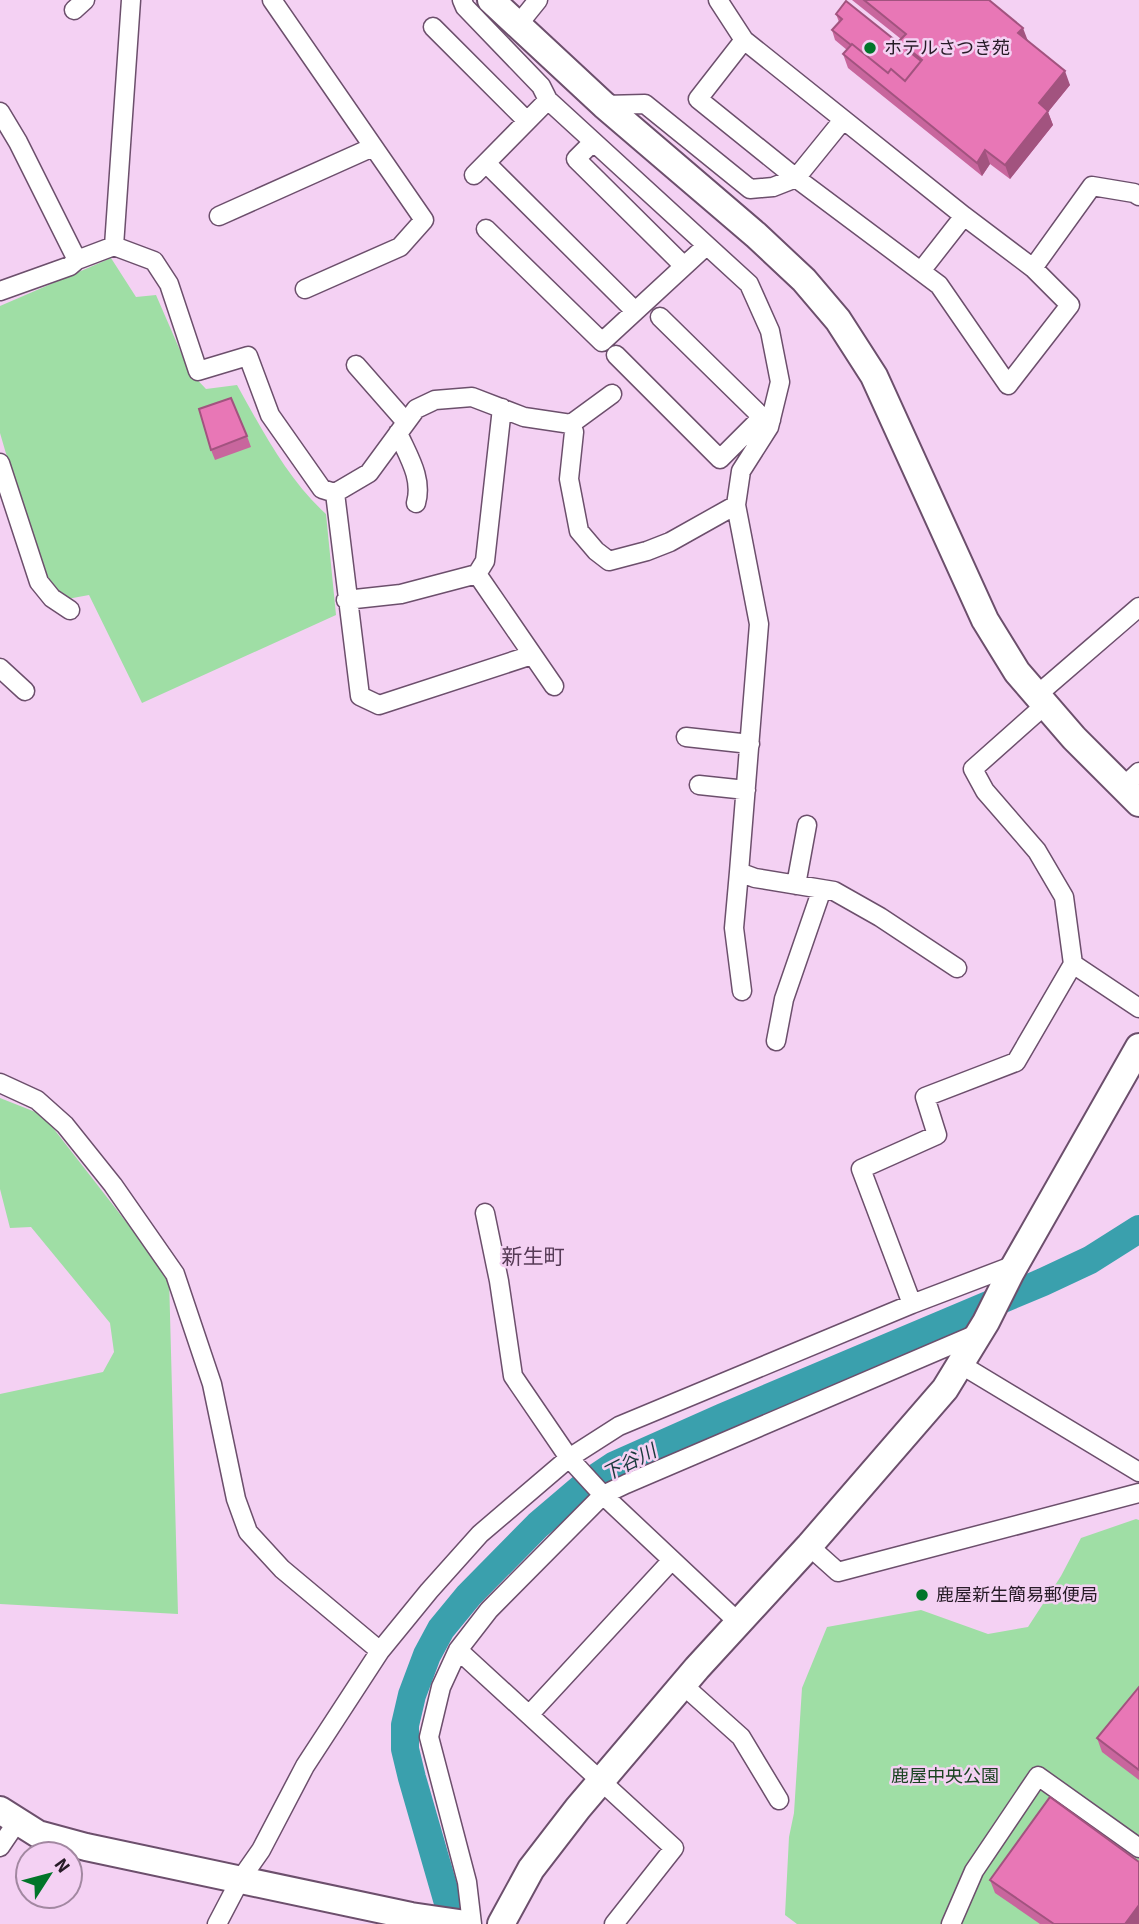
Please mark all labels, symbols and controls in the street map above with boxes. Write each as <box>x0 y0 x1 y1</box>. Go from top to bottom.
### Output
place label: ホテルさつき苑 <box>884 36 1010 61</box>
marker: ホテルさつき苑 <box>862 40 878 56</box>
district label: 新生町 <box>502 1242 565 1272</box>
water label: 下谷川 <box>598 1437 663 1488</box>
place label: 鹿屋新生簡易郵便局 <box>936 1583 1098 1608</box>
marker: 鹿屋新生簡易郵便局 <box>914 1587 930 1603</box>
park label: 鹿屋中央公園 <box>891 1764 999 1789</box>
north arrow <box>14 1840 84 1910</box>
text: N <box>47 1853 76 1879</box>

